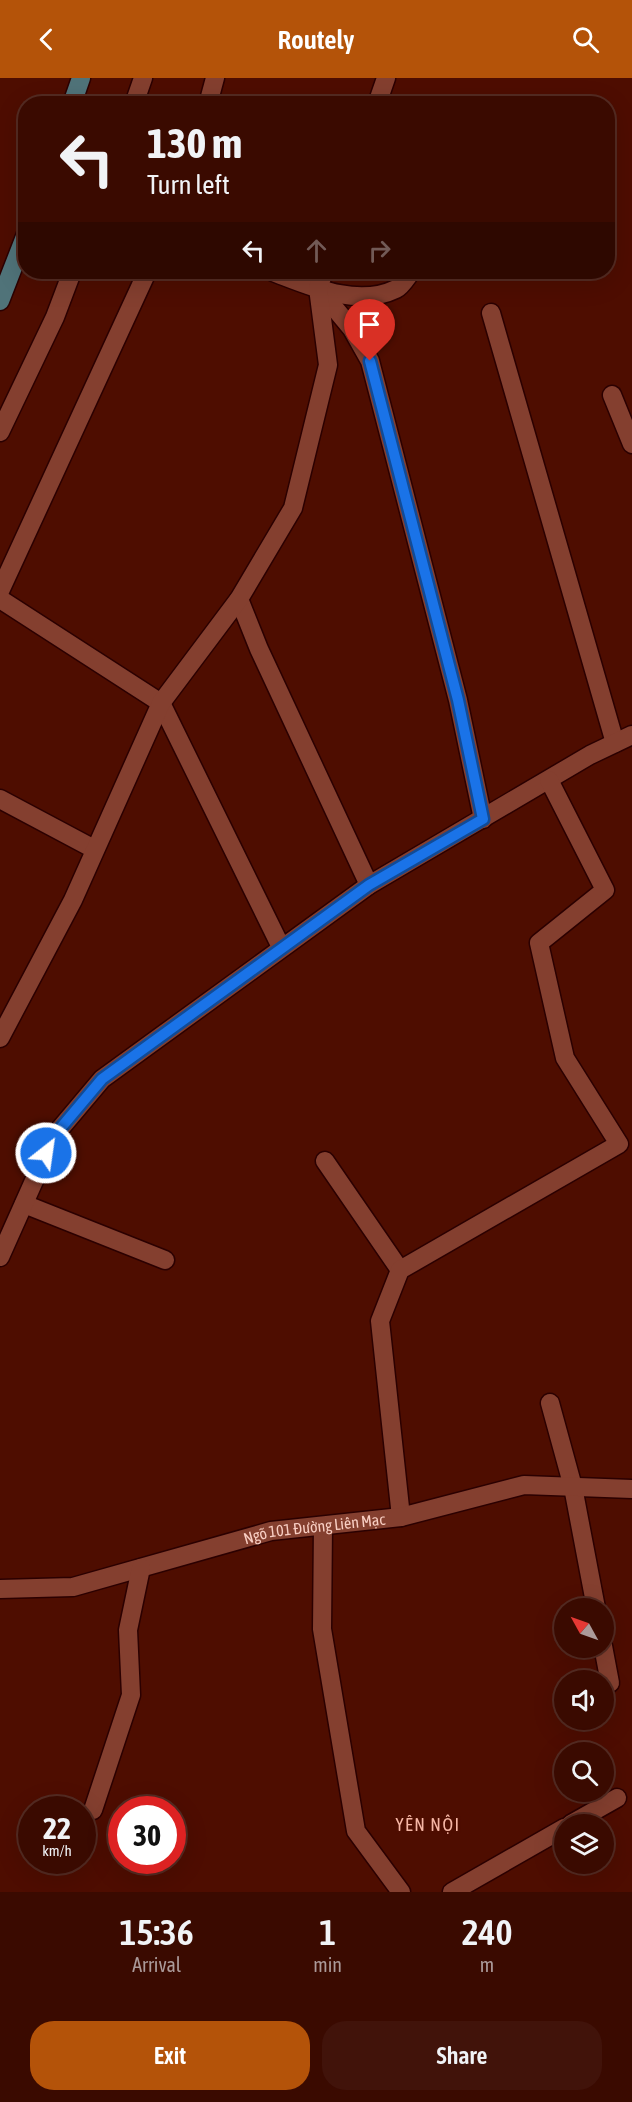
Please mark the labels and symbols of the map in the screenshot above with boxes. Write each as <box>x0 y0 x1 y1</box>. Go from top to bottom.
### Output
pin <box>344 299 395 361</box>
position arrow <box>14 1121 78 1185</box>
street label: Ngõ 101 Đường Liên Mạc <box>241 1510 386 1547</box>
north arrow <box>554 1598 614 1658</box>
speed limit sign: 30 <box>108 1796 186 1874</box>
district label: YÊN NỘI <box>396 1814 461 1835</box>

